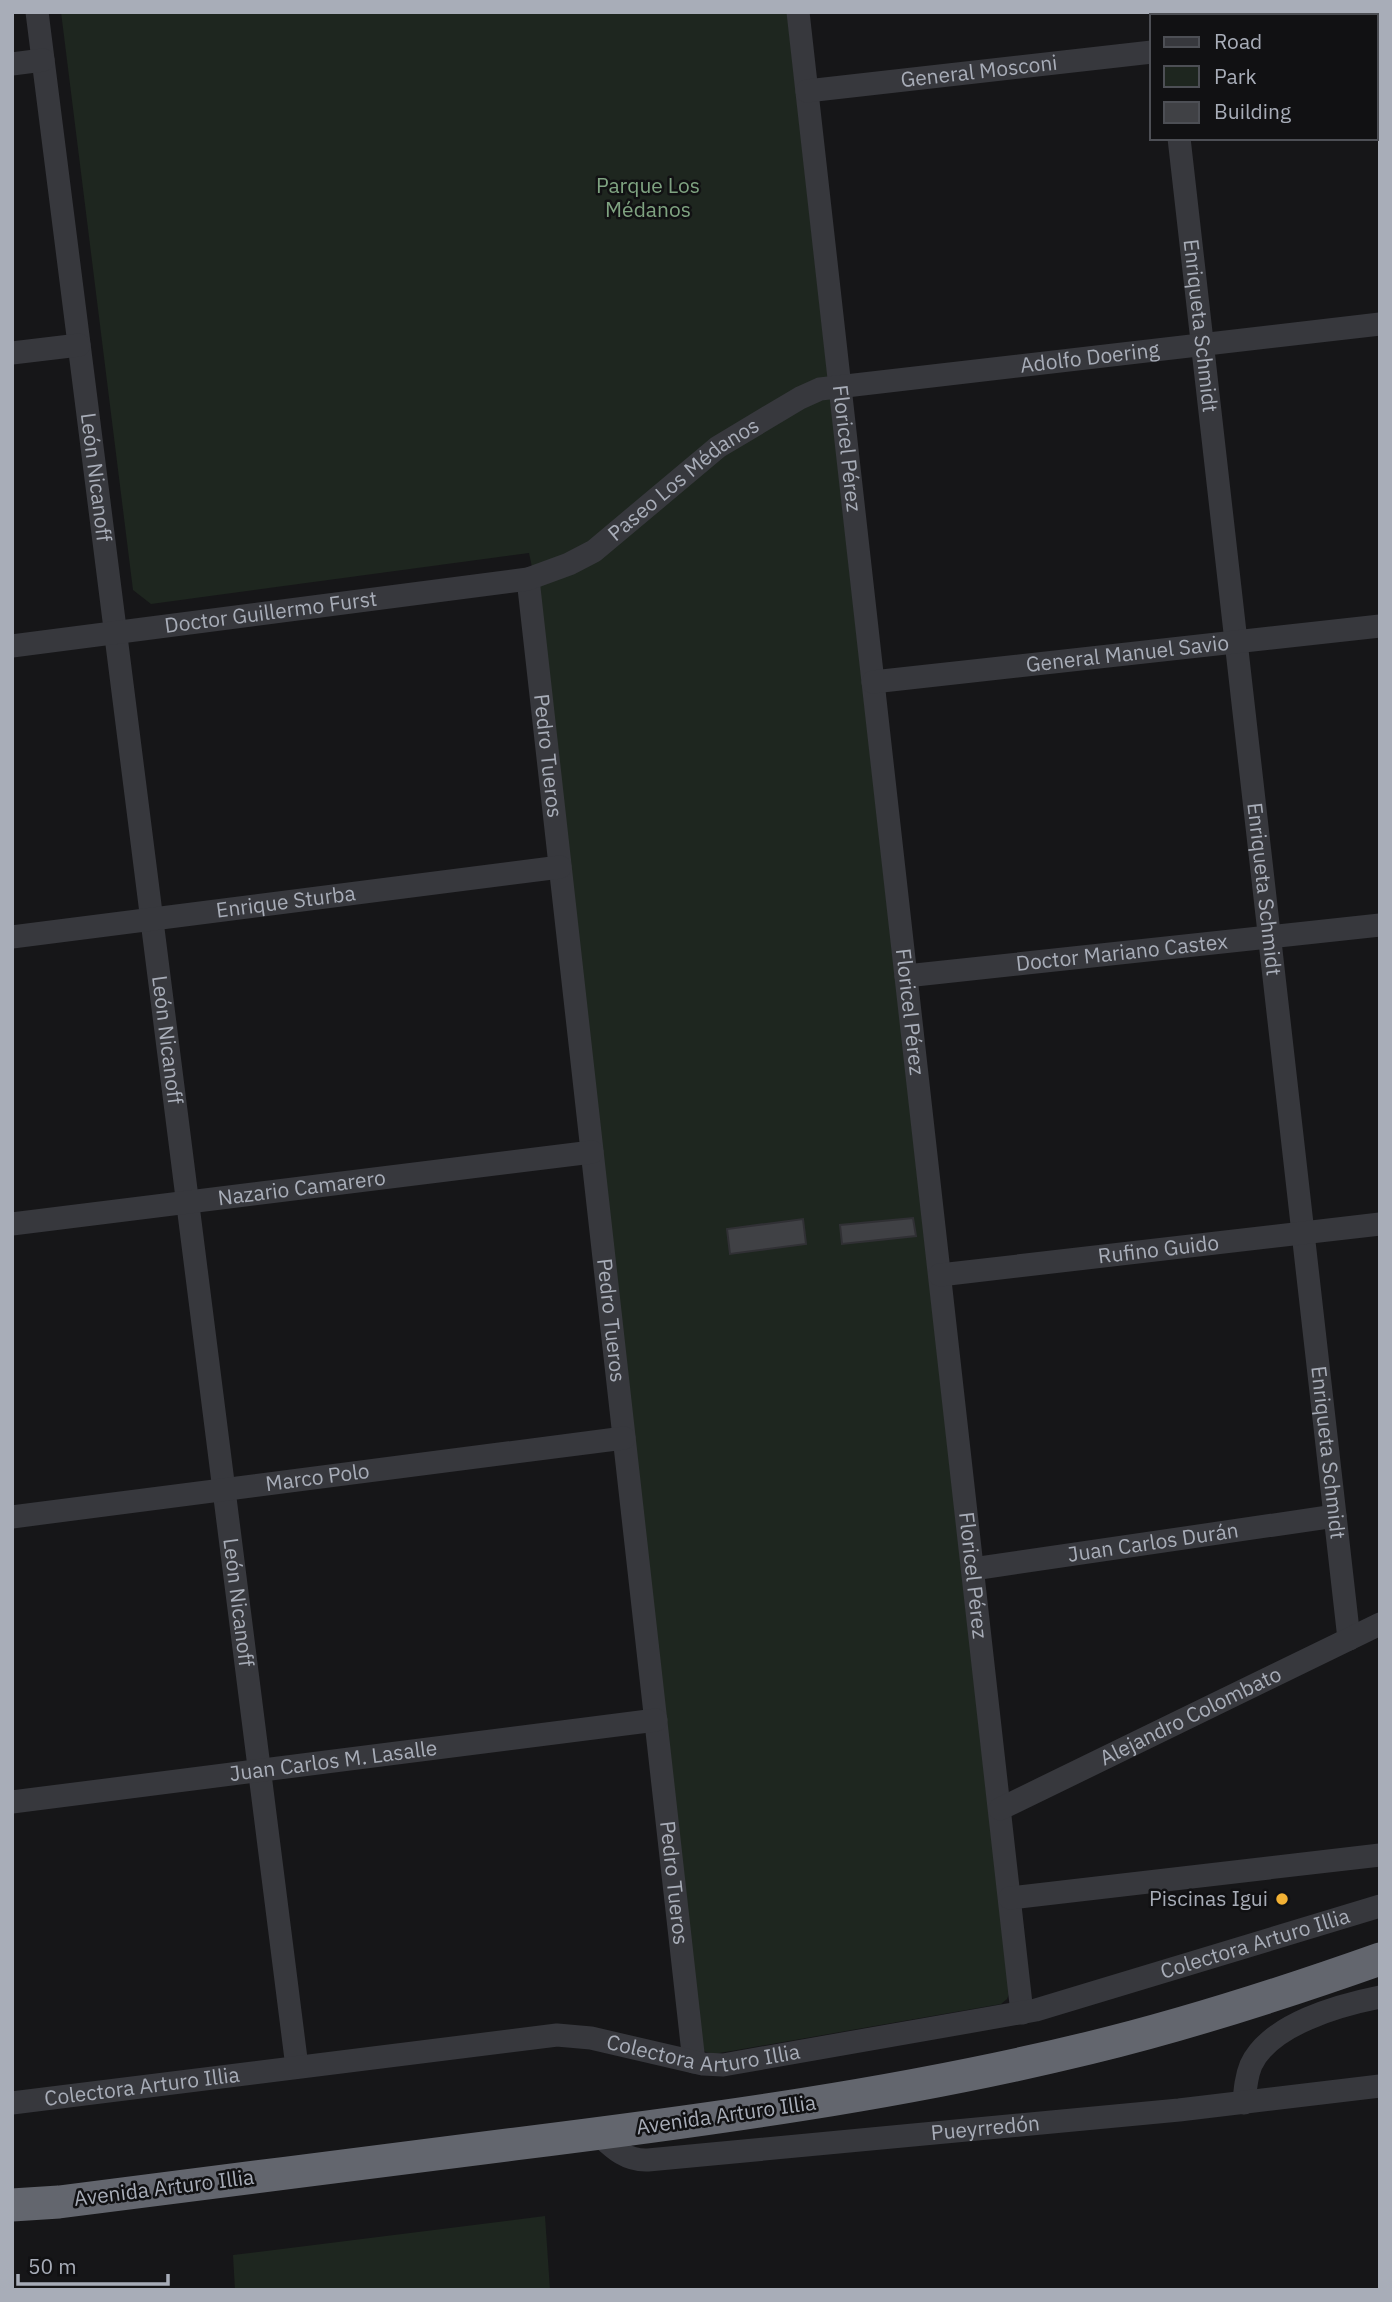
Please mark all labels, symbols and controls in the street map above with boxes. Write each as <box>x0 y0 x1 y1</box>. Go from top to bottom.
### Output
legend <box>1150 14 1378 140</box>
text: Road <box>1214 27 1262 55</box>
street label: General Mosconi <box>899 48 1059 93</box>
text: Park <box>1214 62 1257 90</box>
text: Building <box>1214 97 1291 125</box>
park label: Parque Los Médanos <box>596 171 700 223</box>
street label: Enriqueta Schmidt <box>1178 238 1225 414</box>
street label: Adolfo Doering <box>1018 335 1161 379</box>
street label: Floricel Pérez <box>827 383 869 513</box>
street label: León Nicanoff <box>75 411 119 543</box>
street label: Paseo Los Médanos <box>601 411 764 547</box>
street label: Doctor Guillermo Furst <box>163 584 379 639</box>
street label: General Manuel Savio <box>1024 628 1230 678</box>
street label: Pedro Tueros <box>528 692 570 819</box>
street label: Enriqueta Schmidt <box>1241 801 1289 977</box>
street label: Enrique Sturba <box>214 878 357 924</box>
street label: Doctor Mariano Castex <box>1014 926 1229 977</box>
street label: Floricel Pérez <box>890 947 932 1077</box>
street label: León Nicanoff <box>146 974 190 1106</box>
street label: Nazario Camarero <box>216 1163 387 1211</box>
street label: Rufino Guido <box>1096 1228 1220 1270</box>
street label: Pedro Tueros <box>591 1257 633 1384</box>
street label: Enriqueta Schmidt <box>1305 1364 1353 1541</box>
street label: Marco Polo <box>264 1456 371 1497</box>
street label: Floricel Pérez <box>953 1510 995 1640</box>
street label: Juan Carlos Durán <box>1066 1515 1240 1568</box>
street label: León Nicanoff <box>217 1536 261 1668</box>
street label: Alejandro Colombato <box>1095 1659 1286 1771</box>
street label: Juan Carlos M. Lasalle <box>228 1733 439 1787</box>
street label: Pedro Tueros <box>654 1819 696 1946</box>
place label: Piscinas Igui <box>1149 1884 1268 1912</box>
marker: Piscinas Igui <box>1274 1891 1290 1907</box>
street label: Colectora Arturo Illia <box>1157 1901 1353 1985</box>
street label: Colectora Arturo Illia <box>604 2027 802 2078</box>
street label: Colectora Arturo Illia <box>43 2060 241 2112</box>
street label: Avenida Arturo Illia <box>634 2088 818 2140</box>
street label: Pueyrredón <box>929 2108 1041 2146</box>
street label: Avenida Arturo Illia <box>72 2162 256 2212</box>
scale bar <box>18 2242 168 2286</box>
text: 50 m <box>28 2252 77 2280</box>

